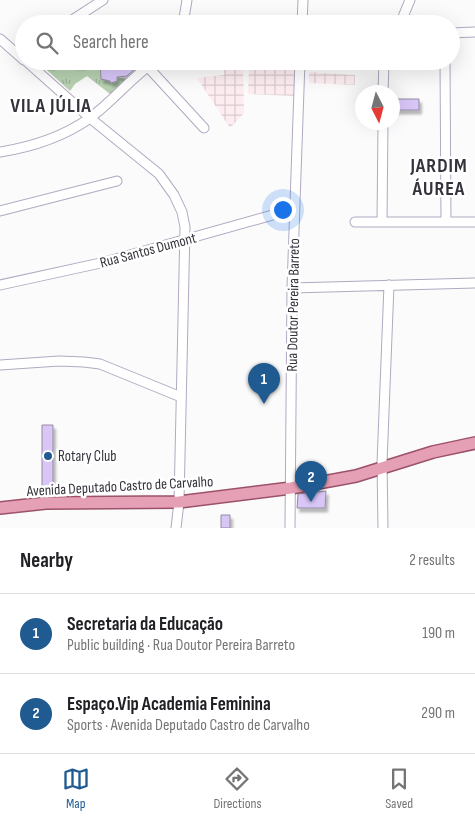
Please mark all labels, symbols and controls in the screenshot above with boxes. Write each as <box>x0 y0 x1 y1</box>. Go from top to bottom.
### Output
search box <box>15 15 460 70</box>
icon: search <box>33 29 61 57</box>
text: Search here <box>73 31 149 54</box>
north arrow <box>355 85 400 130</box>
district label: VILA JÚLIA <box>10 94 92 118</box>
district label: JARDIM ÁUREA <box>409 154 468 201</box>
your location <box>270 197 296 223</box>
street label: Rua Santos Dumont <box>98 228 199 272</box>
street label: Rua Doutor Pereira Barreto <box>283 238 304 372</box>
pin: 1 <box>248 363 280 404</box>
place label: Rotary Club <box>58 447 116 466</box>
marker: Rotary Club <box>42 450 54 462</box>
pin: 2 <box>295 461 327 502</box>
street label: Avenida Deputado Castro de Carvalho <box>25 472 214 501</box>
text: Nearby <box>20 548 73 573</box>
text: 2 results <box>409 551 455 570</box>
text: Secretaria da Educação <box>67 613 223 636</box>
text: 1 <box>33 624 39 643</box>
text: 190 m <box>422 624 455 643</box>
text: Public building · Rua Doutor Pereira Barreto <box>67 636 295 655</box>
text: Espaço.Vip Academia Feminina <box>67 693 271 716</box>
text: 2 <box>32 704 40 723</box>
text: 290 m <box>421 704 455 723</box>
text: Sports · Avenida Deputado Castro de Carvalho <box>67 716 310 735</box>
tab: Map <box>62 765 90 812</box>
tab: Directions <box>213 765 262 812</box>
tab: Saved <box>385 765 413 812</box>

